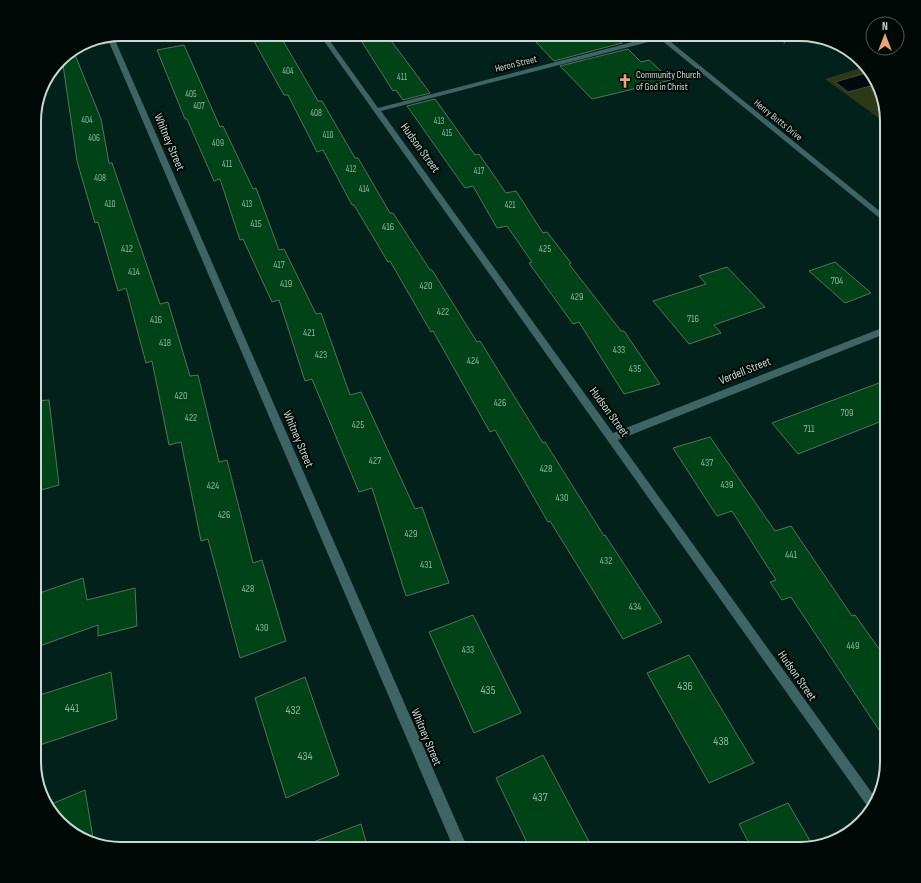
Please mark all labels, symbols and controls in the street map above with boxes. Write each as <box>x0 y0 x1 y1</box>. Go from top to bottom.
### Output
north arrow <box>865 16 905 56</box>
text: N <box>882 20 888 33</box>
street label: Heron Street <box>494 53 538 75</box>
house number: 404 <box>282 66 294 77</box>
place label: Community Church of God in Christ <box>636 69 701 93</box>
house number: 411 <box>397 72 408 83</box>
church icon: Community Church of God in Christ <box>617 73 633 89</box>
house number: 405 <box>185 89 197 100</box>
street label: Henry Butts Drive <box>751 97 805 143</box>
house number: 407 <box>193 101 205 112</box>
house number: 408 <box>310 108 322 119</box>
street label: Whitney Street <box>150 111 188 173</box>
house number: 404 <box>81 115 93 126</box>
house number: 413 <box>434 116 445 127</box>
street label: Hudson Street <box>397 120 443 176</box>
house number: 415 <box>442 128 453 139</box>
house number: 410 <box>323 130 333 141</box>
house number: 406 <box>88 133 100 144</box>
house number: 409 <box>212 138 224 149</box>
house number: 411 <box>222 159 233 170</box>
house number: 412 <box>346 164 357 175</box>
house number: 417 <box>474 166 485 177</box>
house number: 408 <box>94 173 106 184</box>
house number: 414 <box>359 184 370 195</box>
house number: 410 <box>105 199 115 210</box>
house number: 413 <box>242 199 253 210</box>
house number: 421 <box>505 200 516 211</box>
house number: 415 <box>250 218 262 230</box>
house number: 416 <box>382 221 394 233</box>
house number: 412 <box>121 243 133 255</box>
house number: 425 <box>539 243 551 255</box>
house number: 417 <box>273 259 285 271</box>
house number: 414 <box>128 266 140 278</box>
house number: 704 <box>831 275 843 287</box>
house number: 419 <box>280 278 292 290</box>
house number: 420 <box>420 280 432 292</box>
house number: 429 <box>571 291 583 303</box>
house number: 422 <box>437 306 449 318</box>
house number: 716 <box>687 313 699 325</box>
house number: 416 <box>150 314 162 326</box>
house number: 421 <box>303 327 315 339</box>
house number: 418 <box>159 337 171 349</box>
house number: 433 <box>613 344 625 356</box>
house number: 423 <box>315 349 327 361</box>
street label: Verdell Street <box>717 354 773 388</box>
house number: 424 <box>467 355 479 367</box>
house number: 435 <box>629 363 641 375</box>
street label: Hudson Street <box>586 384 632 440</box>
house number: 420 <box>175 390 187 402</box>
house number: 426 <box>494 397 506 409</box>
house number: 709 <box>841 407 853 419</box>
street label: Whitney Street <box>279 408 317 470</box>
house number: 422 <box>185 412 197 424</box>
house number: 425 <box>352 419 364 431</box>
house number: 711 <box>803 423 815 435</box>
house number: 427 <box>369 455 381 467</box>
house number: 437 <box>701 457 713 469</box>
house number: 428 <box>540 463 552 475</box>
house number: 439 <box>721 479 733 491</box>
house number: 424 <box>207 480 219 492</box>
house number: 430 <box>556 492 568 504</box>
house number: 426 <box>218 509 230 521</box>
house number: 429 <box>405 528 417 540</box>
house number: 441 <box>785 549 797 561</box>
house number: 432 <box>600 555 612 567</box>
house number: 431 <box>420 559 432 571</box>
house number: 428 <box>242 583 254 595</box>
house number: 434 <box>629 601 641 613</box>
house number: 430 <box>256 622 268 634</box>
house number: 449 <box>847 640 859 652</box>
house number: 433 <box>462 644 474 656</box>
street label: Hudson Street <box>774 648 820 704</box>
house number: 436 <box>677 679 693 694</box>
house number: 435 <box>481 683 496 698</box>
house number: 441 <box>65 701 80 716</box>
house number: 432 <box>285 703 301 718</box>
street label: Whitney Street <box>407 706 445 768</box>
house number: 438 <box>713 734 729 749</box>
house number: 434 <box>297 749 313 764</box>
house number: 437 <box>533 790 548 805</box>

